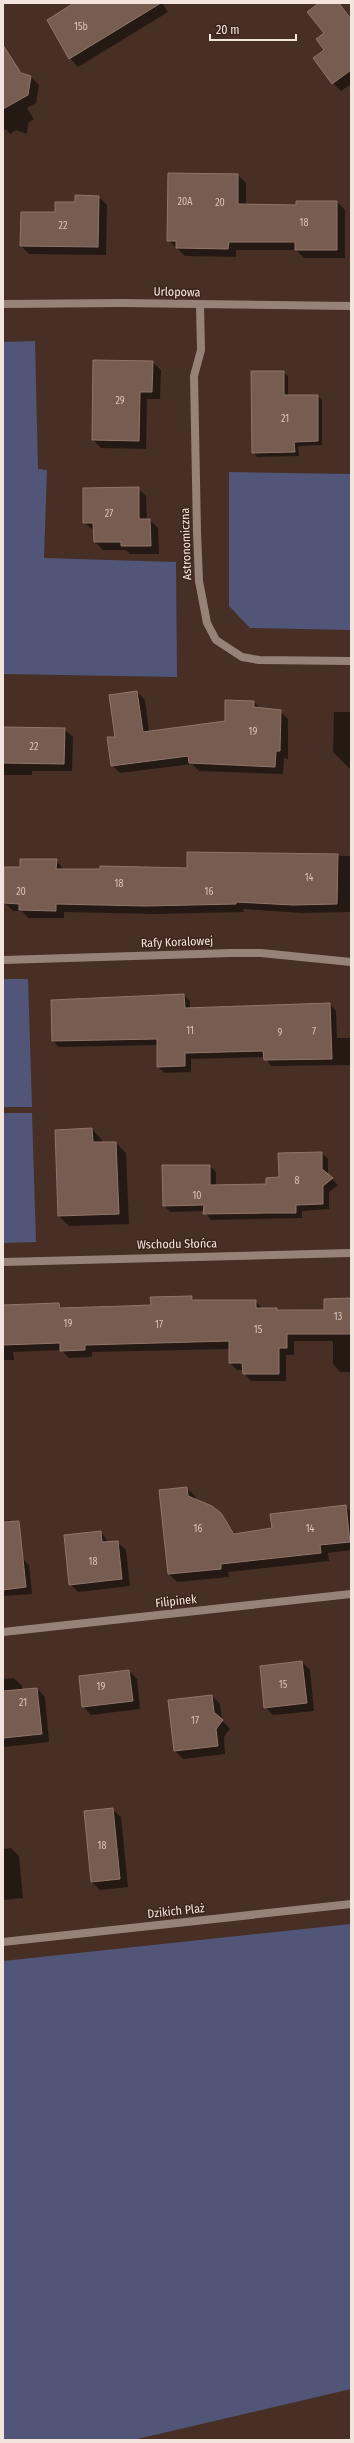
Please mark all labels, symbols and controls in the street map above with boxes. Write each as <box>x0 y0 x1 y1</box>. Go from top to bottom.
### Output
scale bar <box>210 16 296 42</box>
house number: 15b <box>74 21 88 33</box>
text: 20 m <box>216 23 240 37</box>
house number: 20A <box>178 196 193 208</box>
house number: 20 <box>215 197 225 209</box>
house number: 18 <box>300 217 308 229</box>
house number: 22 <box>59 220 68 232</box>
street label: Urlopowa <box>153 285 201 299</box>
house number: 29 <box>115 395 125 407</box>
house number: 21 <box>281 413 289 425</box>
street label: Astronomiczna <box>178 507 194 580</box>
house number: 27 <box>105 508 113 520</box>
house number: 19 <box>249 726 258 738</box>
house number: 22 <box>30 741 39 753</box>
house number: 14 <box>305 872 314 884</box>
house number: 18 <box>115 878 123 890</box>
house number: 20 <box>16 886 26 898</box>
house number: 16 <box>205 886 213 898</box>
street label: Rafy Koralowej <box>141 934 213 950</box>
house number: 11 <box>186 1025 194 1037</box>
house number: 7 <box>312 1026 316 1038</box>
house number: 9 <box>278 1027 283 1039</box>
house number: 8 <box>295 1175 300 1187</box>
house number: 10 <box>192 1190 202 1202</box>
street label: Wschodu Słońca <box>137 1236 217 1252</box>
house number: 13 <box>334 1311 343 1323</box>
house number: 19 <box>64 1318 73 1330</box>
house number: 17 <box>155 1319 163 1331</box>
house number: 15 <box>254 1324 263 1336</box>
house number: 16 <box>194 1523 202 1535</box>
house number: 14 <box>306 1523 315 1535</box>
house number: 18 <box>89 1556 97 1568</box>
street label: Filipinek <box>155 1592 198 1610</box>
house number: 15 <box>279 1679 288 1691</box>
house number: 19 <box>97 1681 106 1693</box>
house number: 21 <box>19 1697 27 1709</box>
house number: 17 <box>191 1715 199 1727</box>
house number: 18 <box>98 1840 106 1852</box>
street label: Dzikich Plaż <box>147 1901 206 1921</box>

